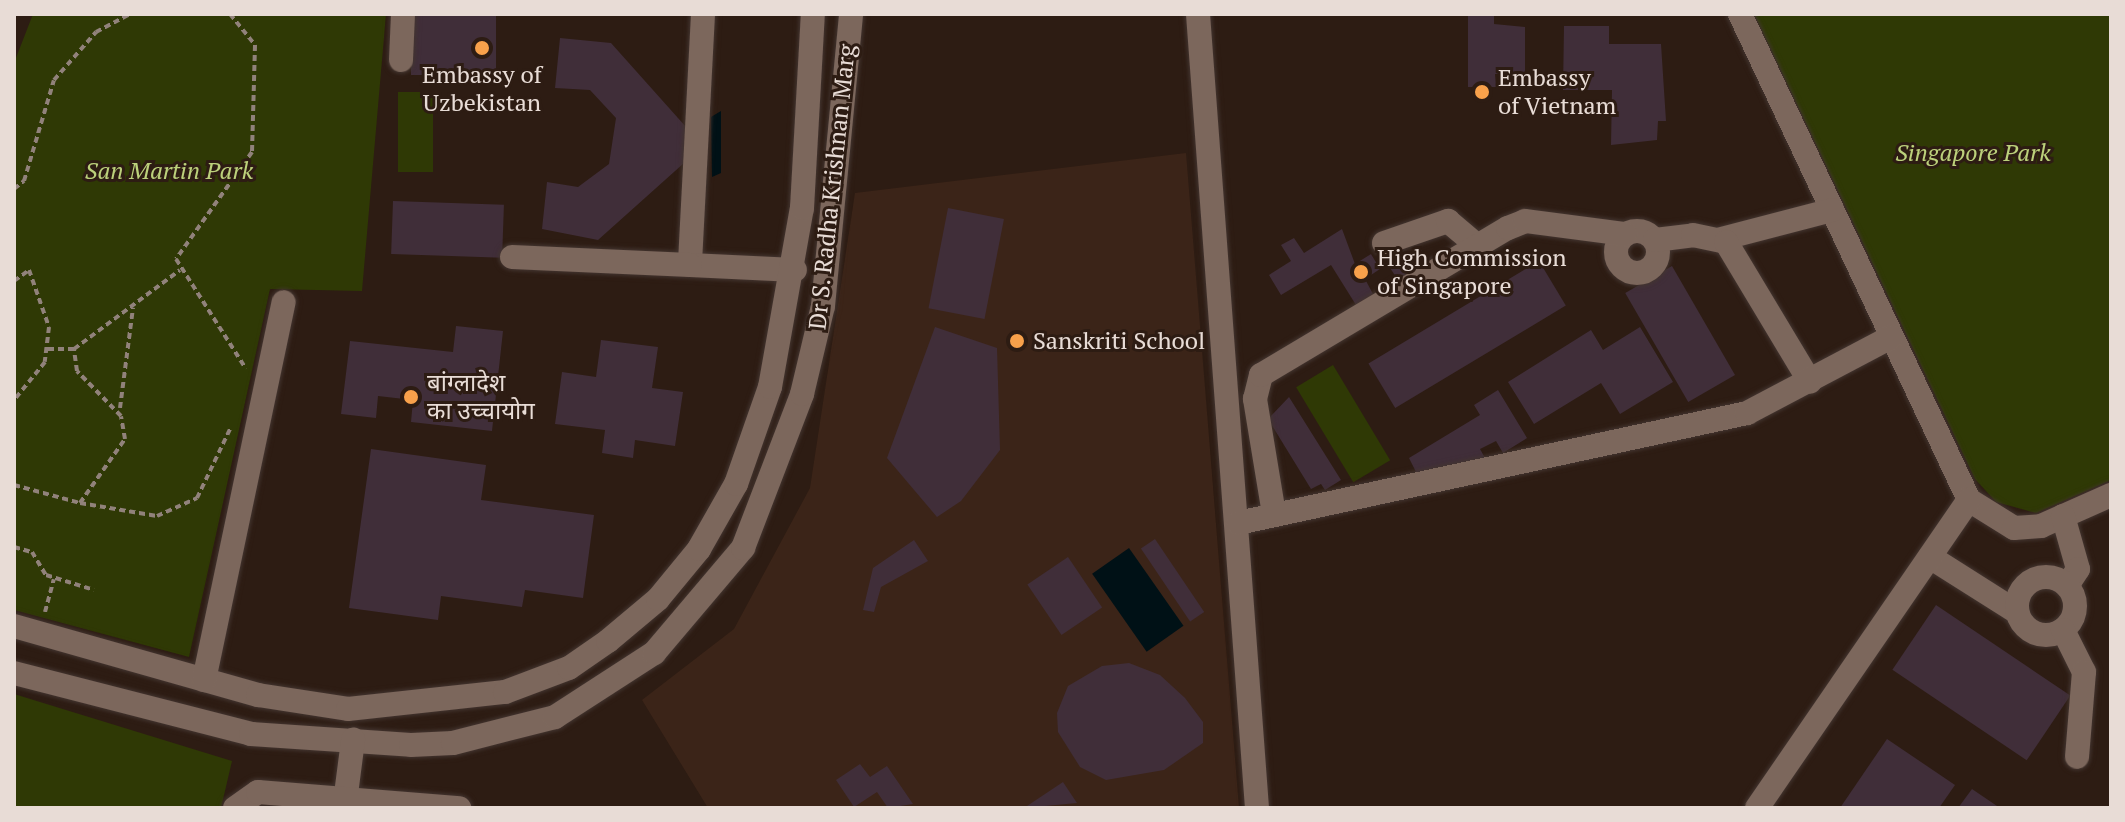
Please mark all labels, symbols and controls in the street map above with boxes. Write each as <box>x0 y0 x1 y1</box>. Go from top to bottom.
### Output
marker: Embassy of Uzbekistan <box>473 39 491 57</box>
street label: Dr S. Radha Krishnan Marg <box>803 42 861 332</box>
place label: Embassy of Uzbekistan <box>422 61 542 117</box>
place label: Embassy of Vietnam <box>1498 64 1617 120</box>
marker: Embassy of Vietnam <box>1473 83 1491 101</box>
park label: Singapore Park <box>1895 139 2051 167</box>
park label: San Martin Park <box>85 157 253 185</box>
place label: High Commission of Singapore <box>1377 244 1567 300</box>
marker: High Commission of Singapore <box>1352 263 1370 281</box>
place label: Sanskriti School <box>1033 327 1205 355</box>
marker: Sanskriti School <box>1008 332 1026 350</box>
place label: बांग्लादेश का उच्चायोग <box>427 369 535 425</box>
marker: बांग्लादेश का उच्चायोग <box>402 388 420 406</box>

